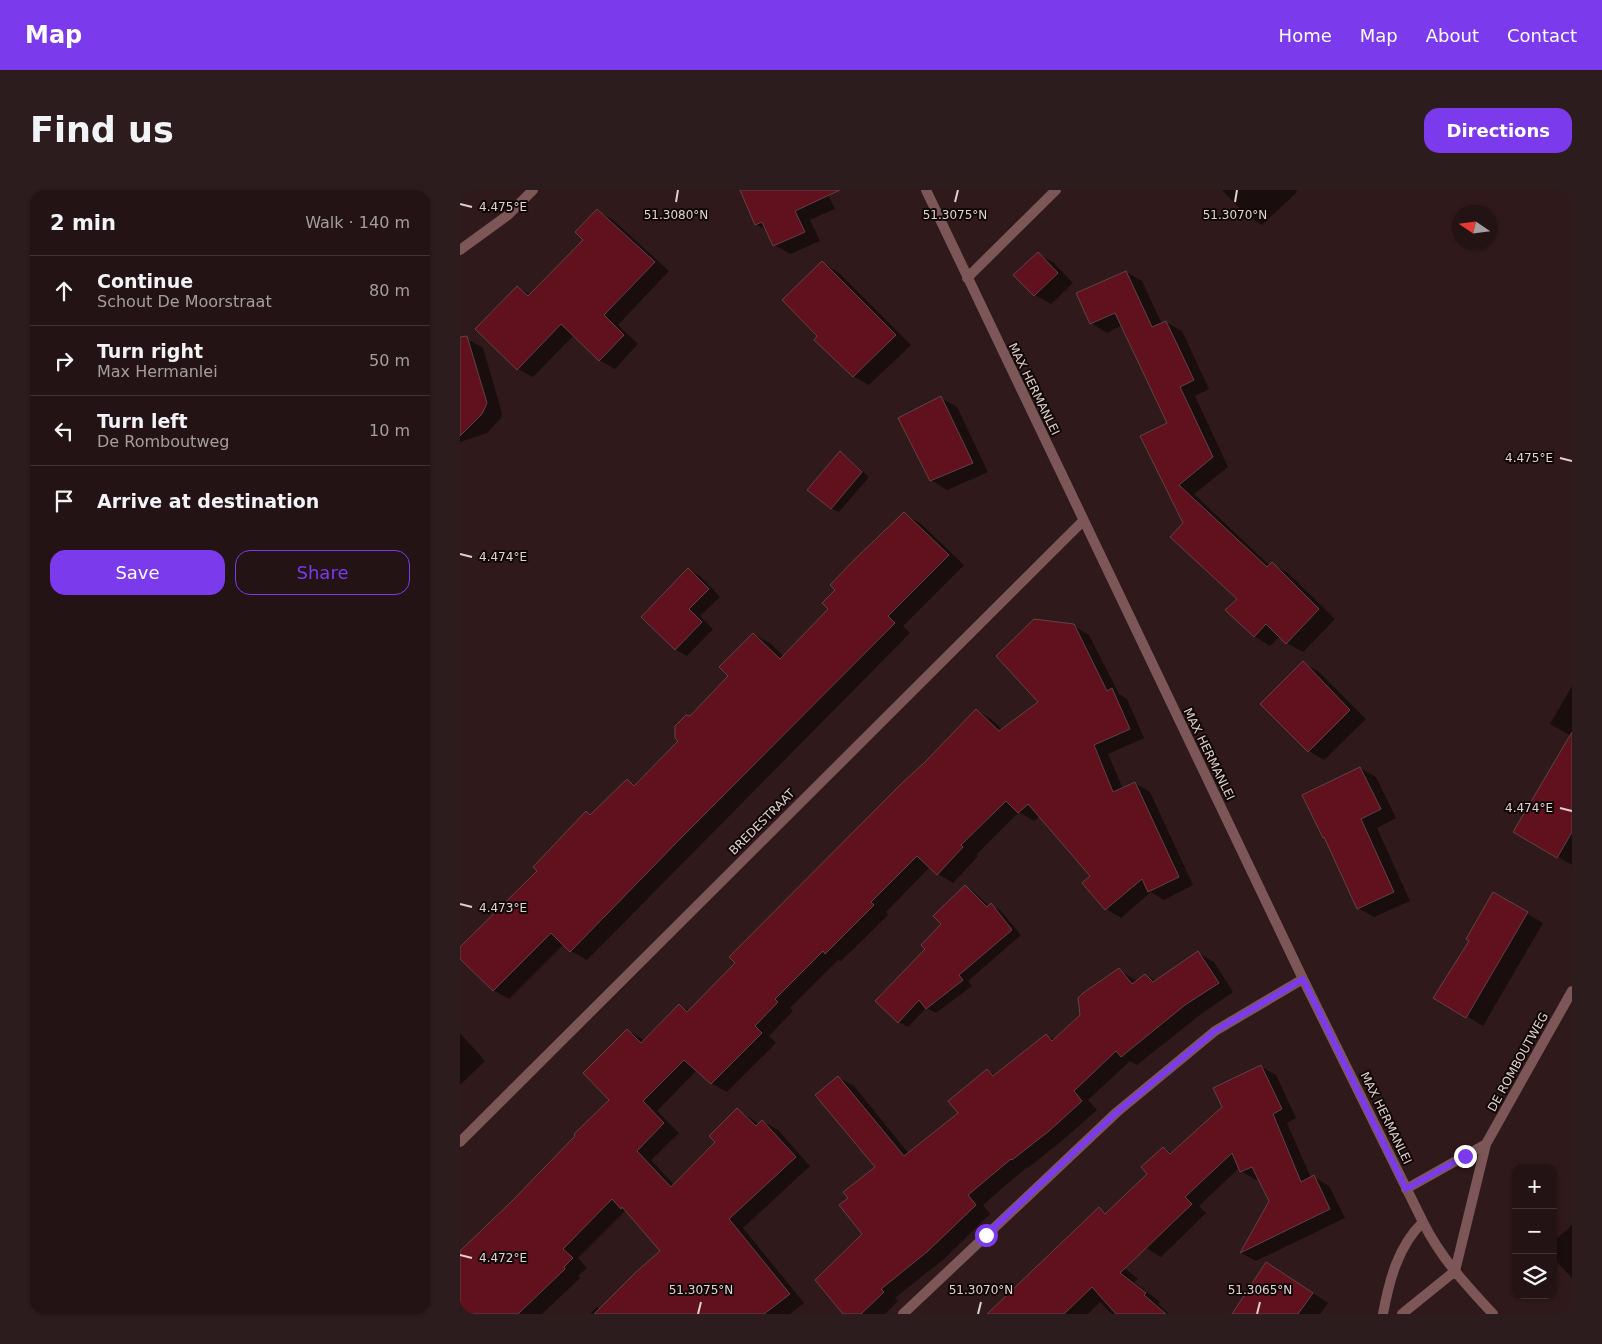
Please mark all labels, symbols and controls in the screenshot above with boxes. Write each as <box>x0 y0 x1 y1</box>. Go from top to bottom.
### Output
text: Map <box>25 21 82 49</box>
text: Home <box>1279 25 1332 46</box>
text: Map <box>1360 25 1398 46</box>
text: About <box>1426 25 1479 46</box>
text: Contact <box>1507 25 1577 46</box>
button: Directions <box>1424 108 1572 153</box>
text: Find us <box>30 110 174 150</box>
text: 4.475°E <box>479 200 527 214</box>
north arrow <box>1452 205 1497 250</box>
text: 51.3080°N <box>644 208 708 222</box>
text: 51.3075°N <box>923 208 987 222</box>
text: 51.3070°N <box>1203 208 1267 222</box>
text: 2 min <box>50 211 116 235</box>
text: Walk · 140 m <box>305 213 410 232</box>
text: Continue <box>97 270 193 292</box>
icon: ahead <box>50 277 78 305</box>
text: 80 m <box>369 281 410 300</box>
text: Schout De Moorstraat <box>97 292 272 311</box>
text: Turn right <box>97 340 203 362</box>
street label: MAX HERMANLEI <box>1006 341 1062 437</box>
icon: right <box>50 347 78 375</box>
text: 50 m <box>369 351 410 370</box>
text: Max Hermanlei <box>97 362 218 381</box>
text: Turn left <box>97 410 188 432</box>
icon: left <box>50 417 78 445</box>
text: 10 m <box>369 421 410 440</box>
text: De Romboutweg <box>97 432 229 451</box>
text: 4.475°E <box>1505 451 1553 465</box>
icon: arrive <box>50 487 78 515</box>
text: Arrive at destination <box>97 490 319 512</box>
button: Save <box>50 550 225 595</box>
button: Share <box>235 550 410 595</box>
text: 4.474°E <box>479 550 527 564</box>
street label: MAX HERMANLEI <box>1181 706 1237 802</box>
street label: BREDESTRAAT <box>726 786 798 858</box>
text: 4.474°E <box>1505 801 1553 815</box>
text: 4.473°E <box>479 901 527 915</box>
street label: DE ROMBOUTWEG <box>1485 1010 1551 1114</box>
street label: MAX HERMANLEI <box>1358 1070 1414 1166</box>
route end <box>1454 1145 1477 1168</box>
map controls <box>1512 1164 1557 1299</box>
button: + <box>1512 1164 1557 1209</box>
button: − <box>1512 1209 1557 1254</box>
route start <box>975 1224 998 1247</box>
text: 4.472°E <box>479 1251 527 1265</box>
button: layers <box>1512 1254 1557 1299</box>
text: 51.3075°N <box>669 1283 733 1297</box>
text: 51.3070°N <box>949 1283 1013 1297</box>
text: 51.3065°N <box>1228 1283 1292 1297</box>

